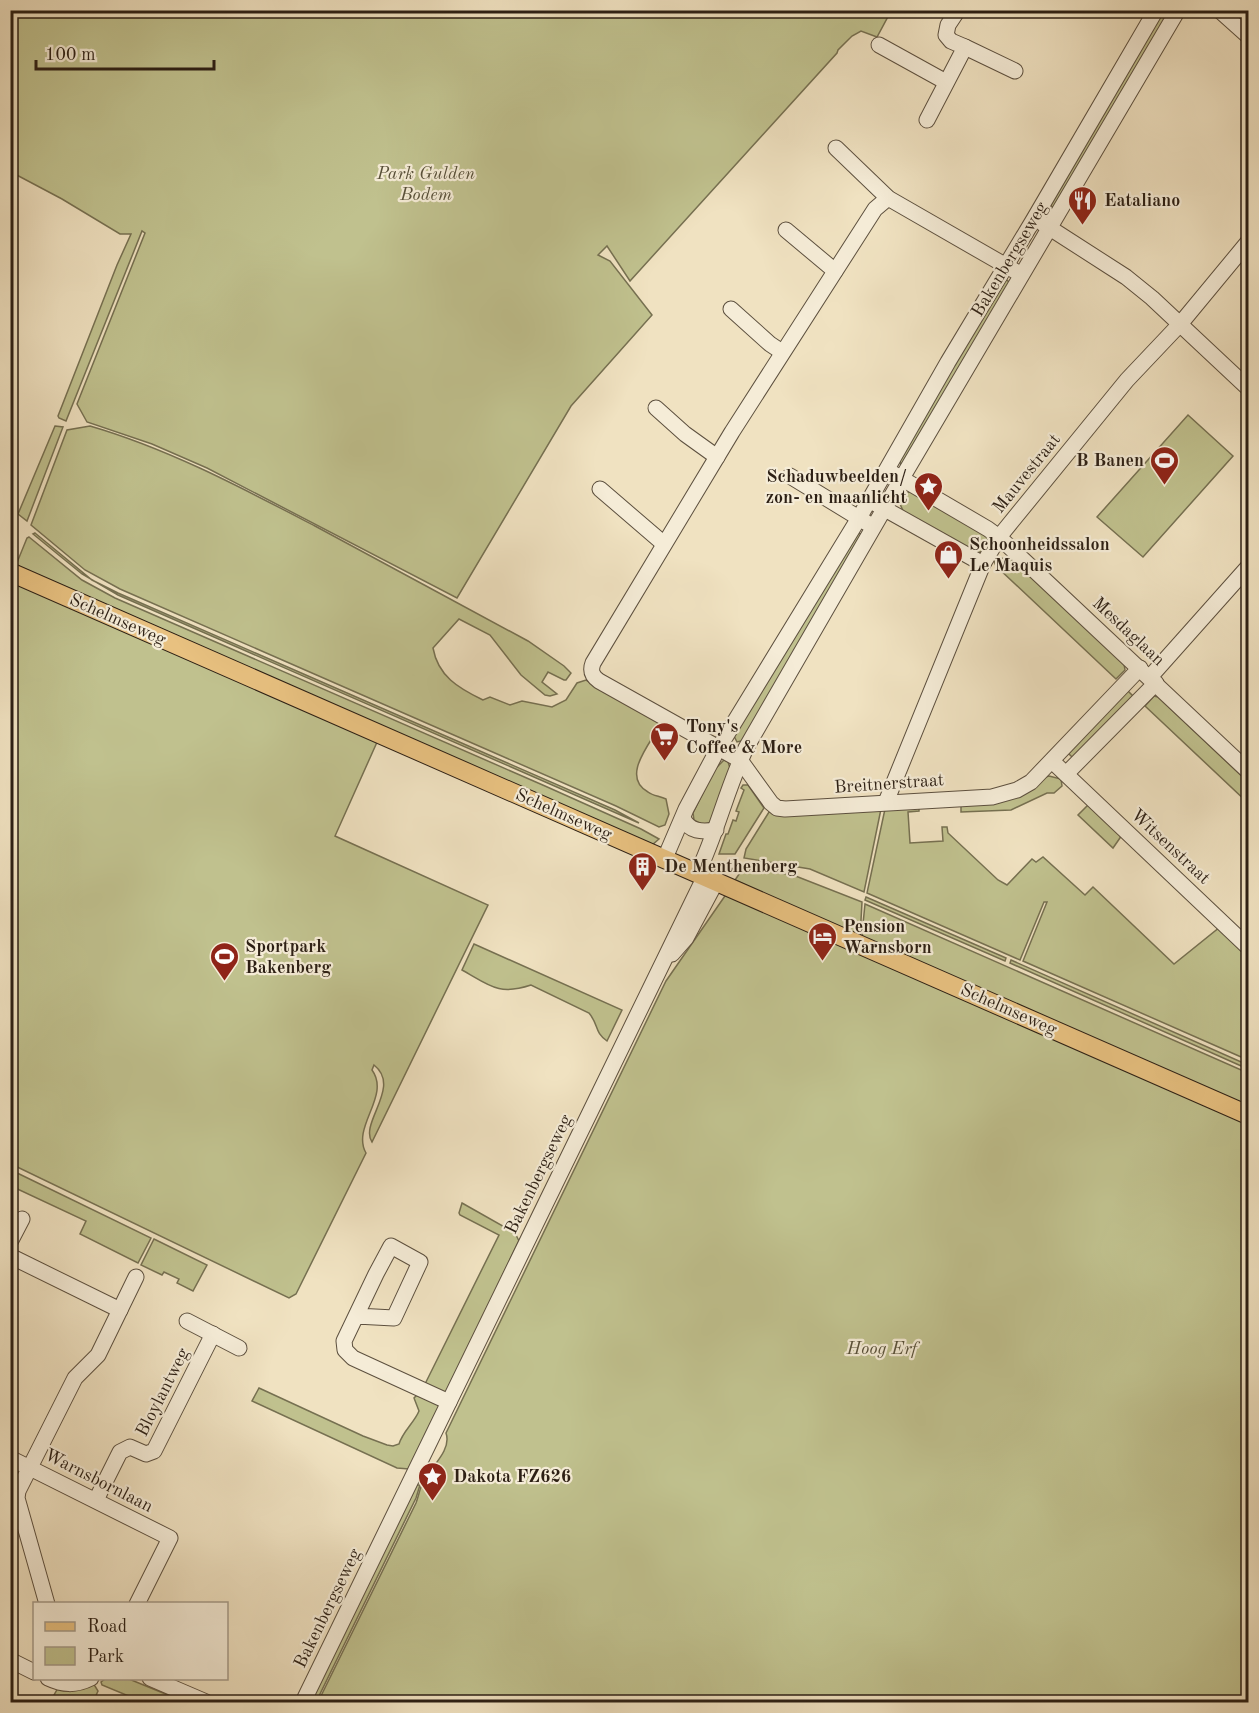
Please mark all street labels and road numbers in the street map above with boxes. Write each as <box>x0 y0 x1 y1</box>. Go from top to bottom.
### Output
street label: Bakenbergseweg <box>969 199 1051 320</box>
street label: Mauvestraat <box>990 431 1064 517</box>
street label: Schelmseweg <box>67 591 169 649</box>
street label: Mesdaglaan <box>1089 594 1168 670</box>
street label: Breitnerstraat <box>833 771 945 797</box>
street label: Schelmseweg <box>513 786 615 844</box>
street label: Witsenstraat <box>1127 806 1213 888</box>
street label: Schelmseweg <box>958 981 1060 1039</box>
street label: Bakenbergseweg <box>502 1112 576 1237</box>
street label: Bloylantweg <box>133 1345 193 1440</box>
street label: Warnsbornlaan <box>41 1446 156 1516</box>
street label: Bakenbergseweg <box>291 1546 365 1671</box>

